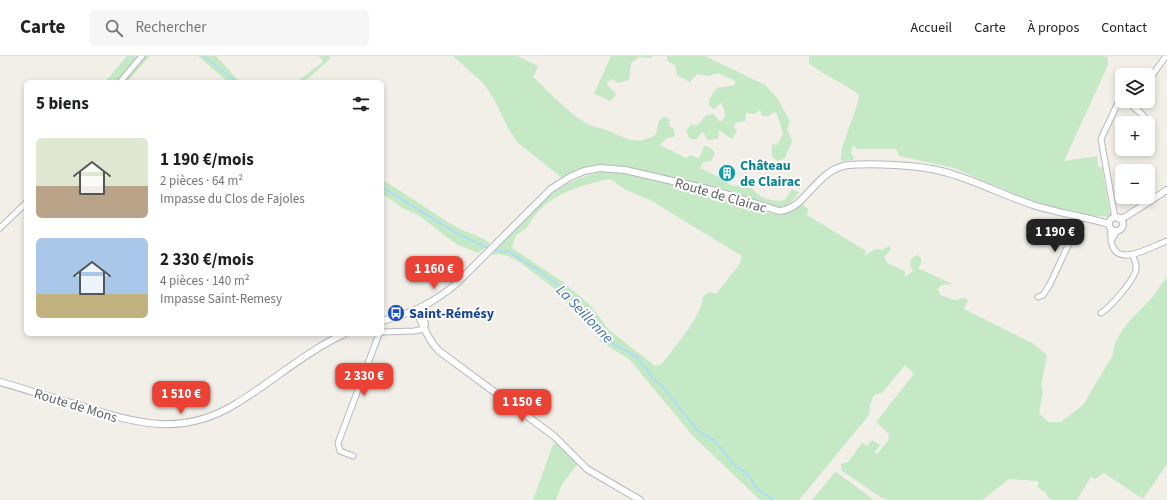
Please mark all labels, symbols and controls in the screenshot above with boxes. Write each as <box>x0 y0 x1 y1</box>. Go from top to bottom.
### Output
search box <box>89 10 369 46</box>
text: Carte <box>20 14 65 41</box>
icon: search <box>103 17 125 39</box>
text: Rechercher <box>135 17 206 38</box>
text: Accueil <box>911 18 952 38</box>
text: Carte <box>974 18 1006 38</box>
text: À propos <box>1028 18 1079 38</box>
text: Contact <box>1101 18 1147 38</box>
map controls <box>1115 68 1155 204</box>
button: layers <box>1115 68 1155 108</box>
text: 5 biens <box>36 92 89 116</box>
icon: filters <box>350 93 372 115</box>
button: + <box>1115 116 1155 156</box>
text: 1 190 €/mois <box>160 148 254 172</box>
icon: home <box>68 154 116 202</box>
place label: Château de Clairac <box>740 156 801 192</box>
building icon: Château de Clairac <box>717 163 737 183</box>
button: − <box>1115 164 1155 204</box>
text: 2 pièces · 64 m² <box>160 172 243 190</box>
street label: Route de Clairac <box>672 173 770 219</box>
text: Impasse du Clos de Fajoles <box>160 190 305 208</box>
pin: 1 190 € <box>1018 219 1092 253</box>
text: 1 190 € <box>1035 223 1075 241</box>
text: 2 330 €/mois <box>160 248 254 272</box>
icon: home <box>68 254 116 302</box>
pin: 1 160 € <box>397 256 471 290</box>
text: 1 160 € <box>414 260 454 278</box>
text: 4 pièces · 140 m² <box>160 272 249 290</box>
water label: La Seillonne <box>551 280 618 348</box>
text: Impasse Saint-Remesy <box>160 290 282 308</box>
bus stop icon: Saint-Rémésy <box>386 303 406 323</box>
place label: Saint-Rémésy <box>409 304 495 324</box>
pin: 2 330 € <box>327 363 401 397</box>
text: 2 330 € <box>344 367 384 385</box>
pin: 1 510 € <box>144 381 218 415</box>
street label: Route de Mons <box>32 384 120 428</box>
text: 1 510 € <box>161 385 201 403</box>
pin: 1 150 € <box>485 389 559 423</box>
text: 1 150 € <box>502 393 542 411</box>

